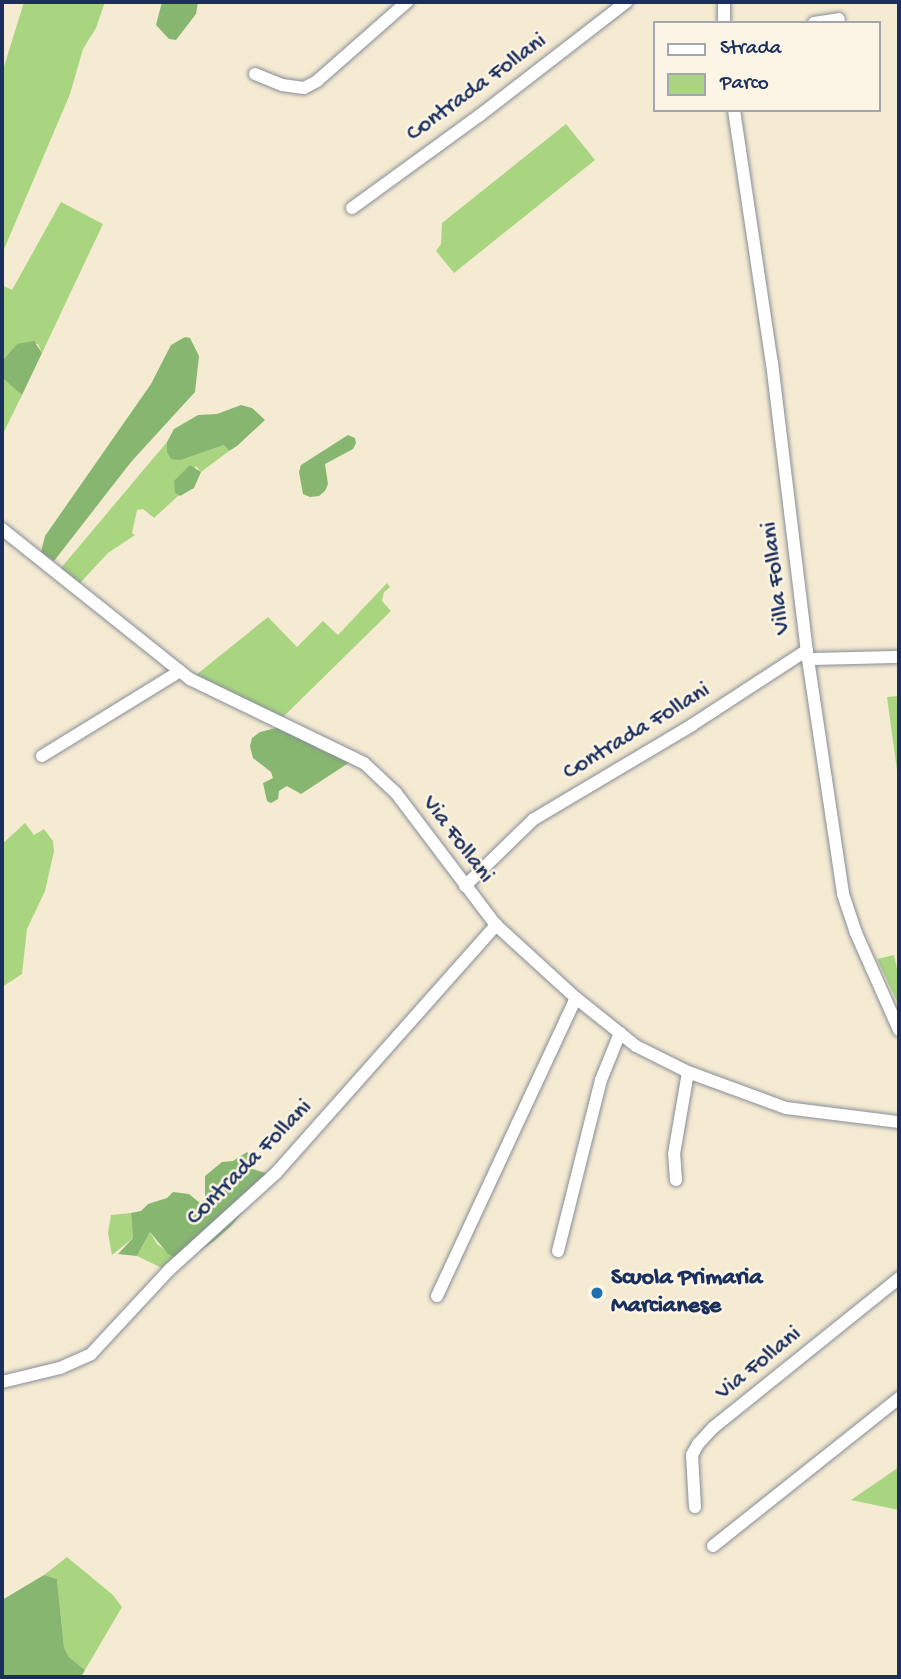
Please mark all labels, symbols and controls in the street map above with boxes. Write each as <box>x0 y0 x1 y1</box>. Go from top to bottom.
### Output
legend <box>652 21 880 112</box>
street label: Contrada Follani <box>401 27 553 149</box>
text: Strada <box>720 37 781 62</box>
text: Parco <box>720 72 769 97</box>
street label: Villa Follani <box>756 520 798 636</box>
street label: Contrada Follani <box>558 677 716 787</box>
street label: Via Follani <box>415 790 499 890</box>
street label: Contrada Follani <box>181 1094 319 1232</box>
place label: Scuola Primaria Marcianese <box>611 1265 763 1321</box>
marker: Scuola Primaria Marcianese <box>589 1285 605 1301</box>
street label: Via Follani <box>710 1320 808 1408</box>

